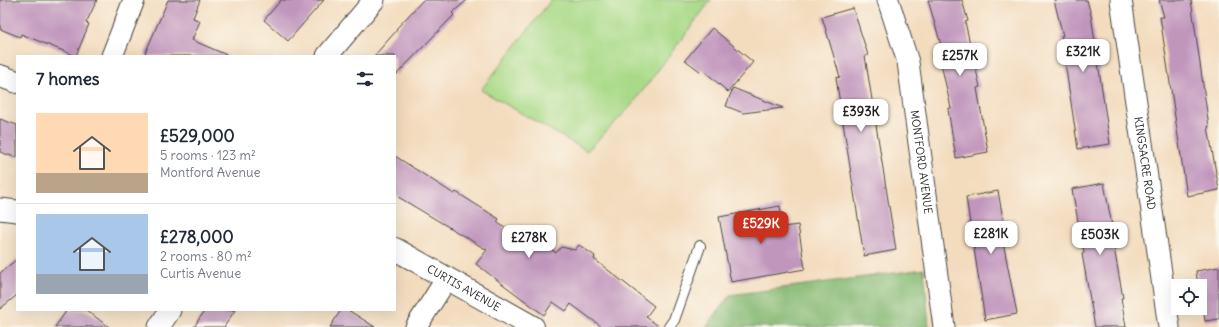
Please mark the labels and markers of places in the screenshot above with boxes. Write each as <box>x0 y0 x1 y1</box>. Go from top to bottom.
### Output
pin: £321K <box>1055 39 1111 73</box>
pin: £257K <box>932 43 988 77</box>
pin: £393K <box>833 99 889 133</box>
pin: £529K <box>733 211 789 245</box>
pin: £281K <box>963 221 1019 255</box>
pin: £503K <box>1072 222 1128 256</box>
pin: £278K <box>501 225 557 259</box>

